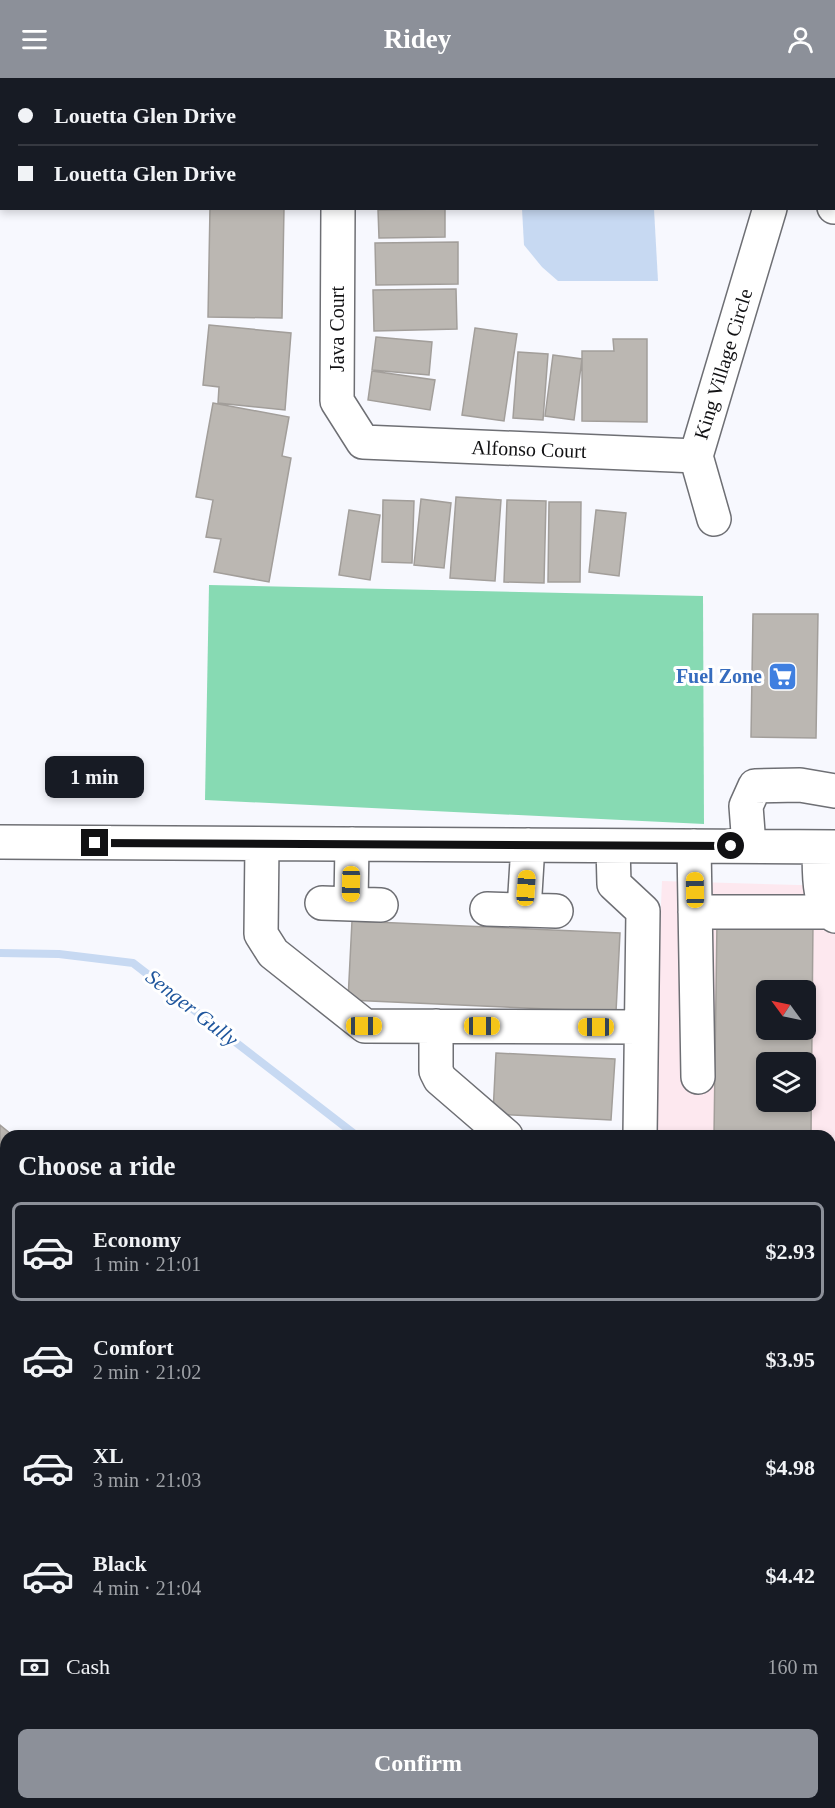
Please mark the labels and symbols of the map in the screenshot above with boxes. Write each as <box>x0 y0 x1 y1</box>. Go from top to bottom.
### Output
street label: Java Court <box>326 286 348 372</box>
street label: King Village Circle <box>690 286 757 442</box>
street label: Alfonso Court <box>471 436 587 462</box>
supermarket icon: Fuel Zone <box>767 660 799 692</box>
place label: Fuel Zone <box>676 665 762 687</box>
callout: 1 min <box>46 756 144 798</box>
route end <box>81 829 108 856</box>
route start <box>717 832 744 859</box>
car <box>342 866 360 902</box>
car <box>516 869 536 907</box>
car <box>686 872 704 908</box>
water label: Senger Gully <box>141 965 243 1052</box>
north arrow <box>756 980 816 1040</box>
car <box>346 1017 382 1035</box>
car <box>464 1017 500 1035</box>
car <box>578 1018 614 1036</box>

